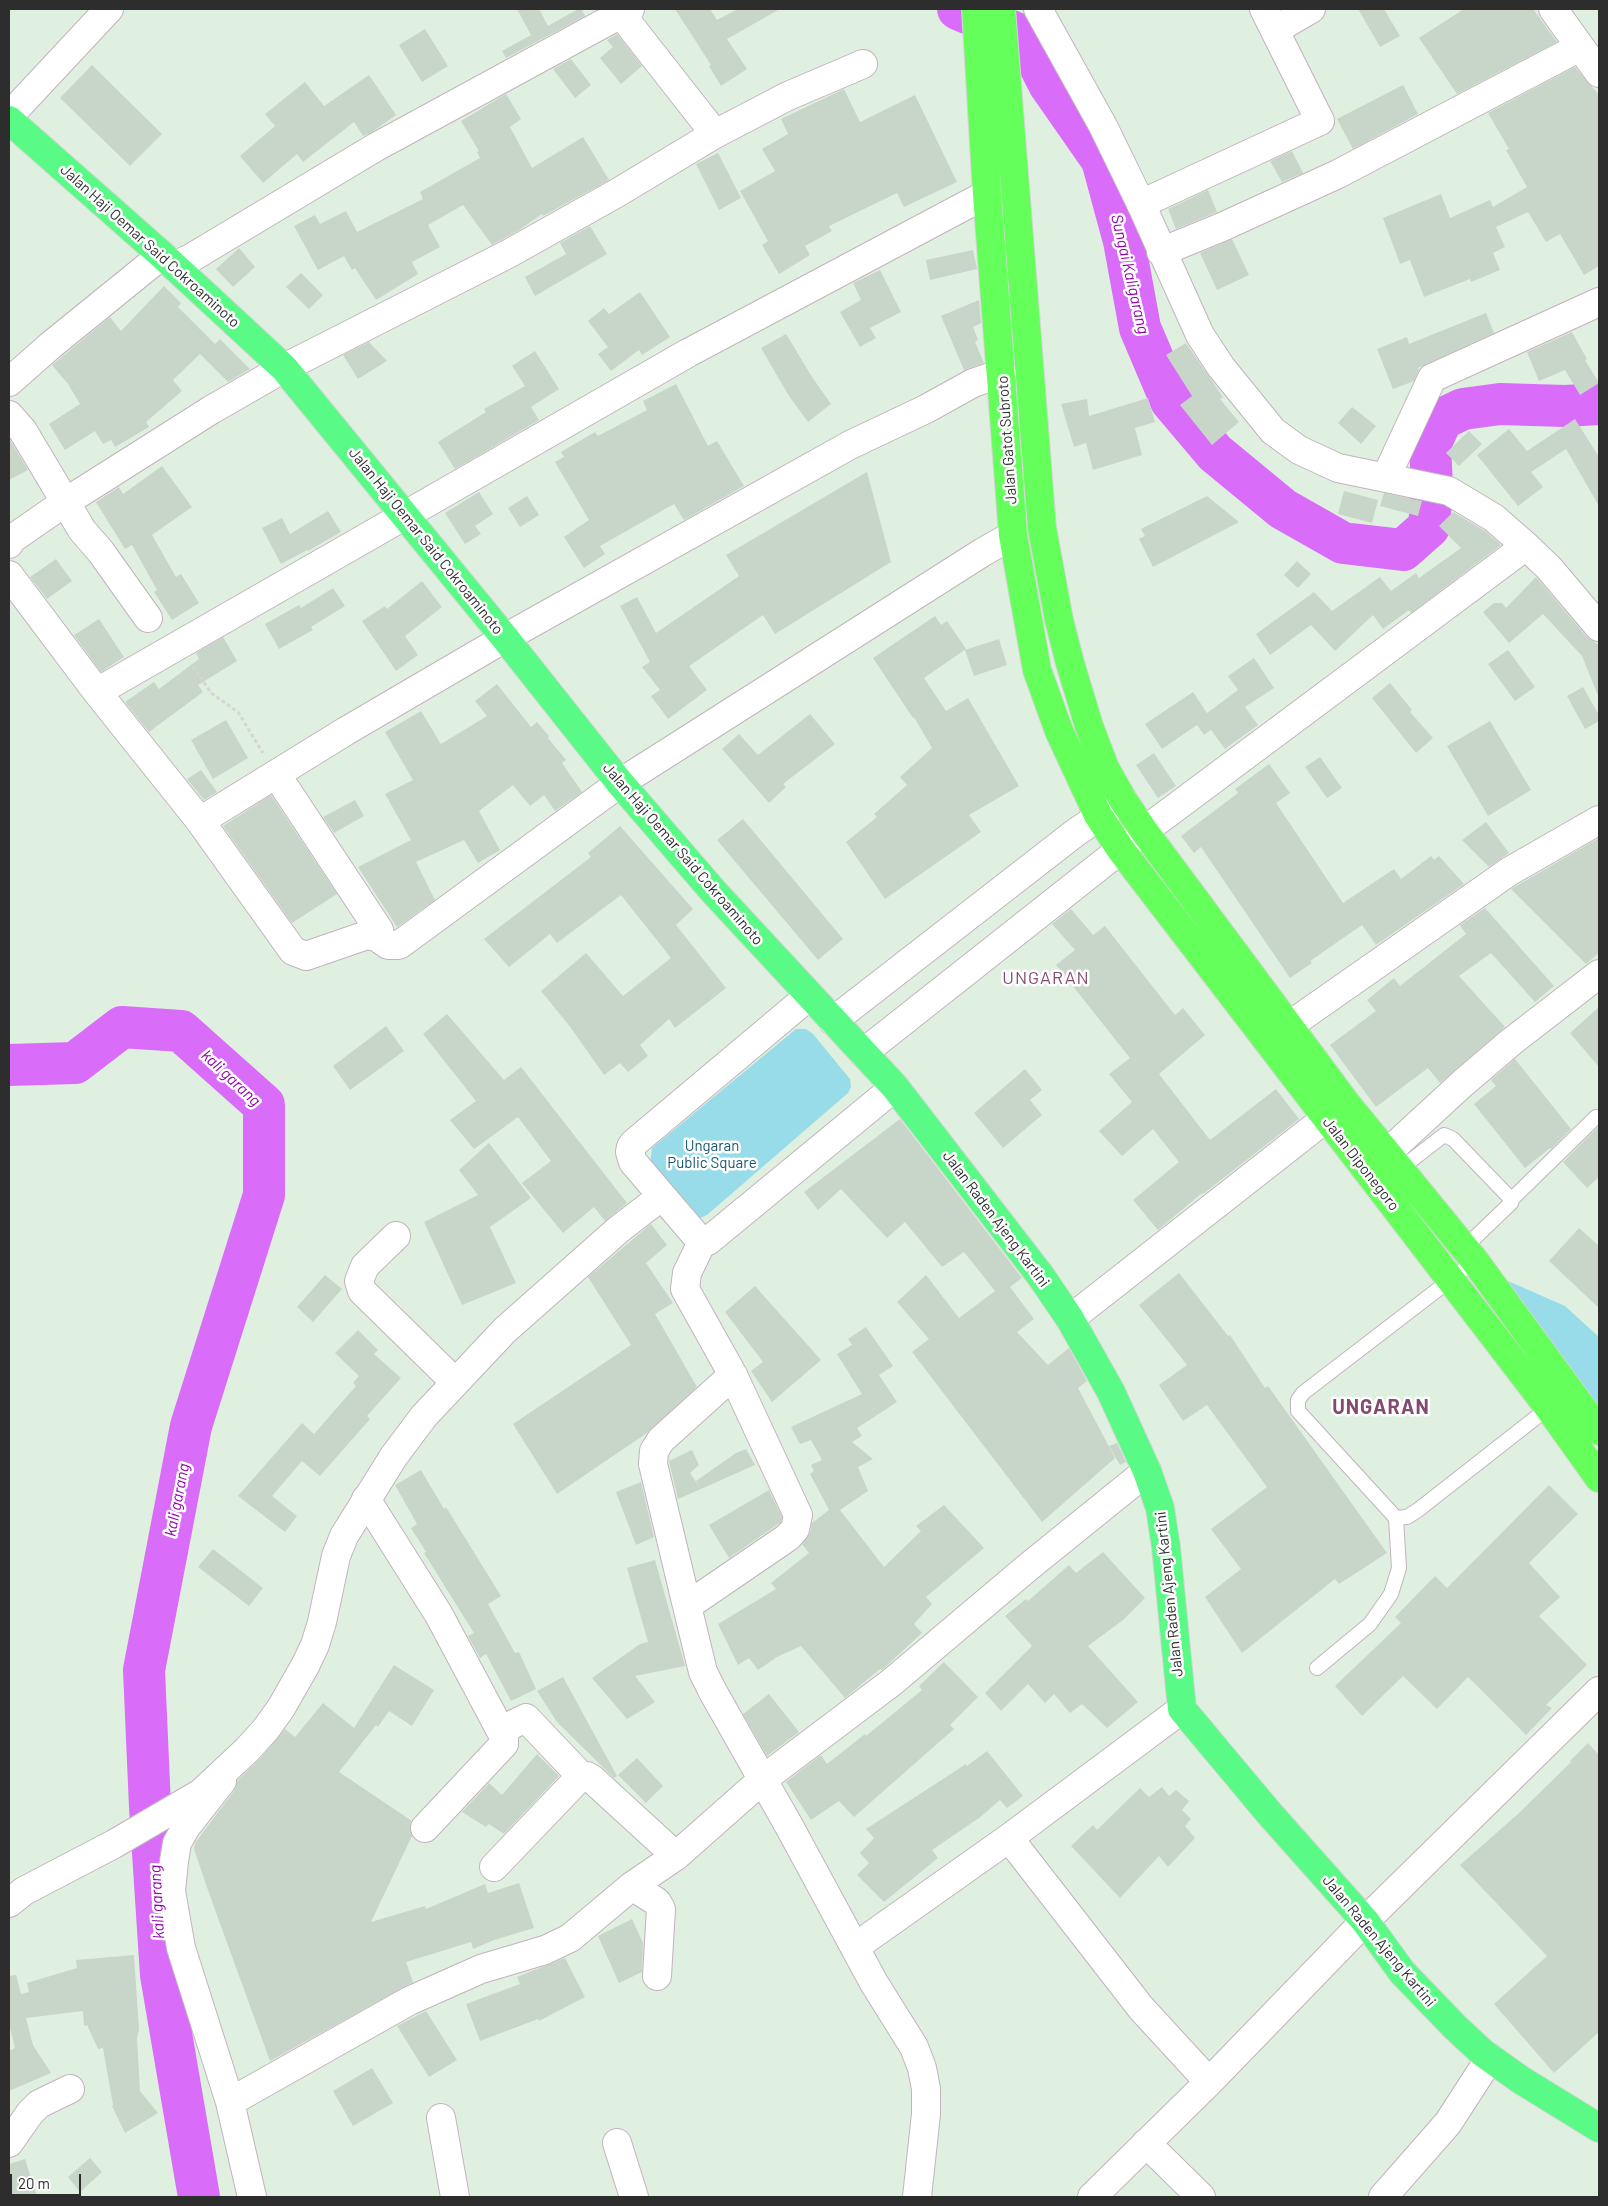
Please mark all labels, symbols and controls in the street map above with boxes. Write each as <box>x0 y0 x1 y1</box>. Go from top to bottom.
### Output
street label: Jalan Haji Oemar Said Cokroaminoto <box>56 161 244 331</box>
water label: Sungai Kaligarang <box>1107 212 1153 336</box>
street label: Jalan Gatot Subroto <box>994 375 1020 505</box>
street label: Jalan Haji Oemar Said Cokroaminoto <box>345 444 507 638</box>
street label: Jalan Haji Oemar Said Cokroaminoto <box>599 759 767 949</box>
district label: UNGARAN <box>1001 967 1091 989</box>
water label: kali garang <box>197 1046 265 1110</box>
street label: Jalan Diponegoro <box>1319 1114 1403 1214</box>
park label: Ungaran Public Square <box>667 1137 757 1172</box>
street label: Jalan Raden Ajeng Kartini <box>939 1147 1053 1291</box>
district label: UNGARAN <box>1331 1395 1431 1419</box>
water label: kali garang <box>161 1462 193 1538</box>
street label: Jalan Raden Ajeng Kartini <box>1151 1510 1187 1678</box>
water label: kali garang <box>145 1865 169 1939</box>
street label: Jalan Raden Ajeng Kartini <box>1319 1872 1439 2010</box>
scale bar <box>12 2164 84 2196</box>
text: 20 m <box>18 2174 50 2192</box>

